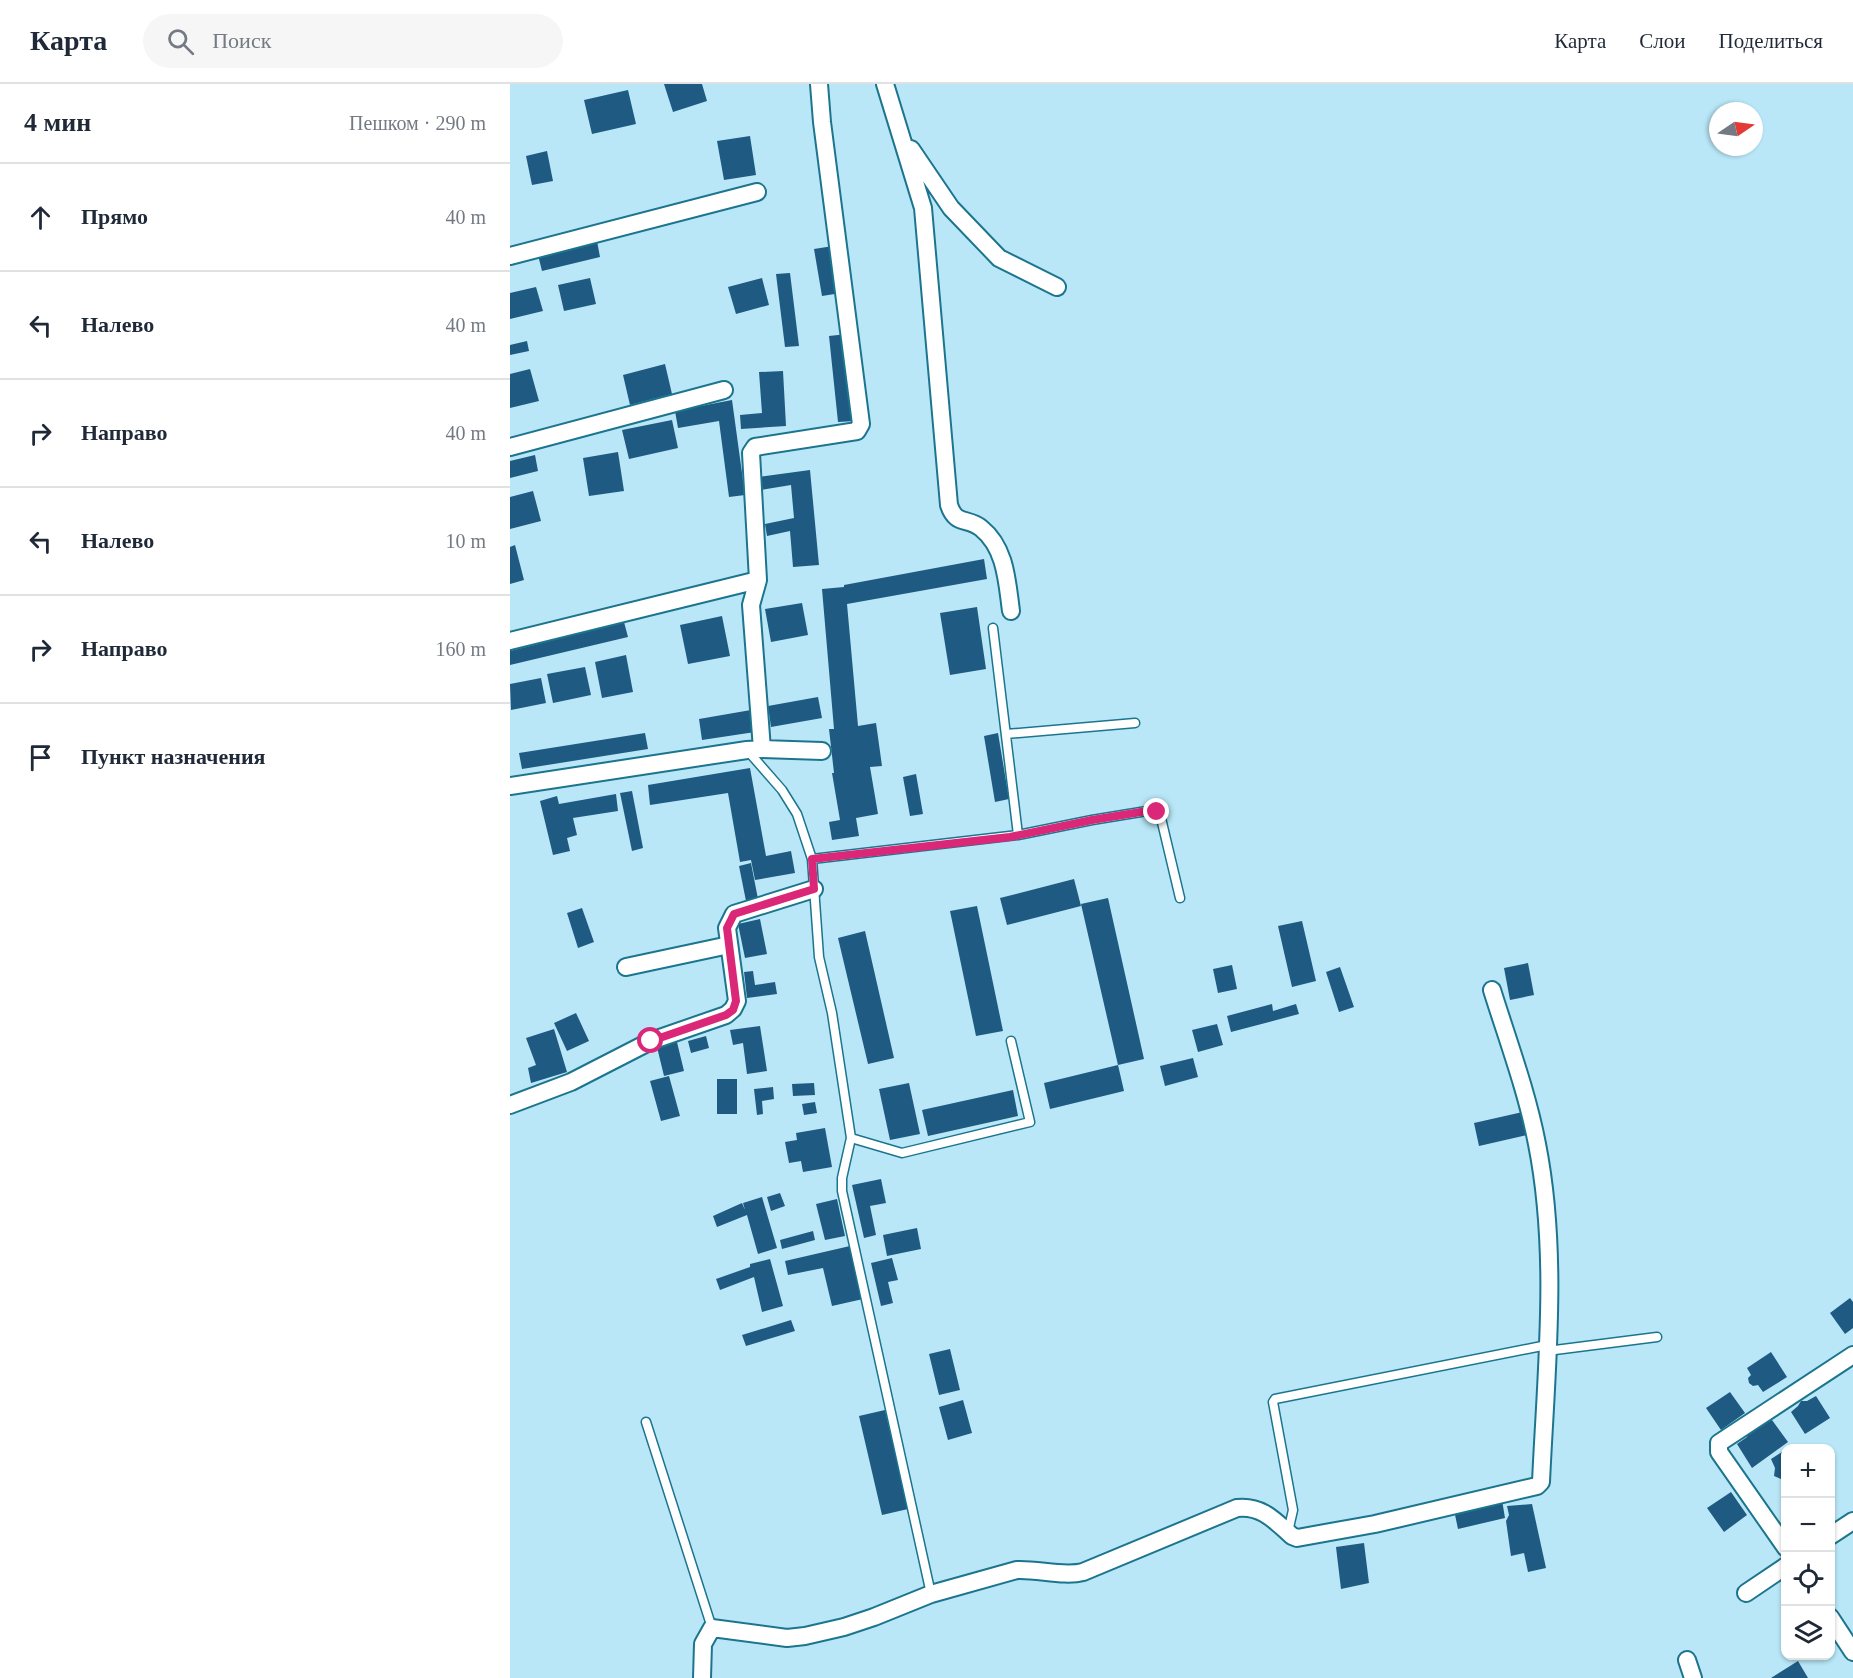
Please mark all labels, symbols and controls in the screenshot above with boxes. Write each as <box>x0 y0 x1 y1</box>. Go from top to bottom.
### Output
search box <box>143 14 563 68</box>
text: Карта <box>30 25 107 56</box>
icon: search <box>164 25 197 58</box>
text: Поиск <box>212 28 271 53</box>
text: Карта <box>1554 29 1606 53</box>
text: Слои <box>1639 29 1685 53</box>
text: Поделиться <box>1718 29 1823 53</box>
north arrow <box>1709 102 1763 156</box>
text: 4 мин <box>24 108 91 137</box>
text: Пешком · 290 m <box>349 112 486 134</box>
icon: ahead <box>24 201 57 234</box>
text: Прямо <box>81 204 148 229</box>
text: 40 m <box>445 206 486 228</box>
icon: left <box>24 309 57 342</box>
text: Налево <box>81 312 154 337</box>
text: 40 m <box>445 314 486 336</box>
icon: right <box>24 417 57 450</box>
text: Направо <box>81 420 167 445</box>
text: 40 m <box>445 422 486 444</box>
icon: left <box>24 525 57 558</box>
text: Налево <box>81 528 154 553</box>
text: 10 m <box>445 530 486 552</box>
icon: right <box>24 633 57 666</box>
text: Направо <box>81 636 167 661</box>
text: 160 m <box>435 638 486 660</box>
icon: arrive <box>24 741 57 774</box>
text: Пункт назначения <box>81 744 266 769</box>
route end <box>1143 798 1169 824</box>
route start <box>637 1027 663 1053</box>
map controls <box>1781 1444 1835 1660</box>
button: + <box>1781 1444 1835 1498</box>
button: − <box>1781 1498 1835 1552</box>
button: locate <box>1781 1552 1835 1606</box>
button: layers <box>1781 1606 1835 1660</box>

